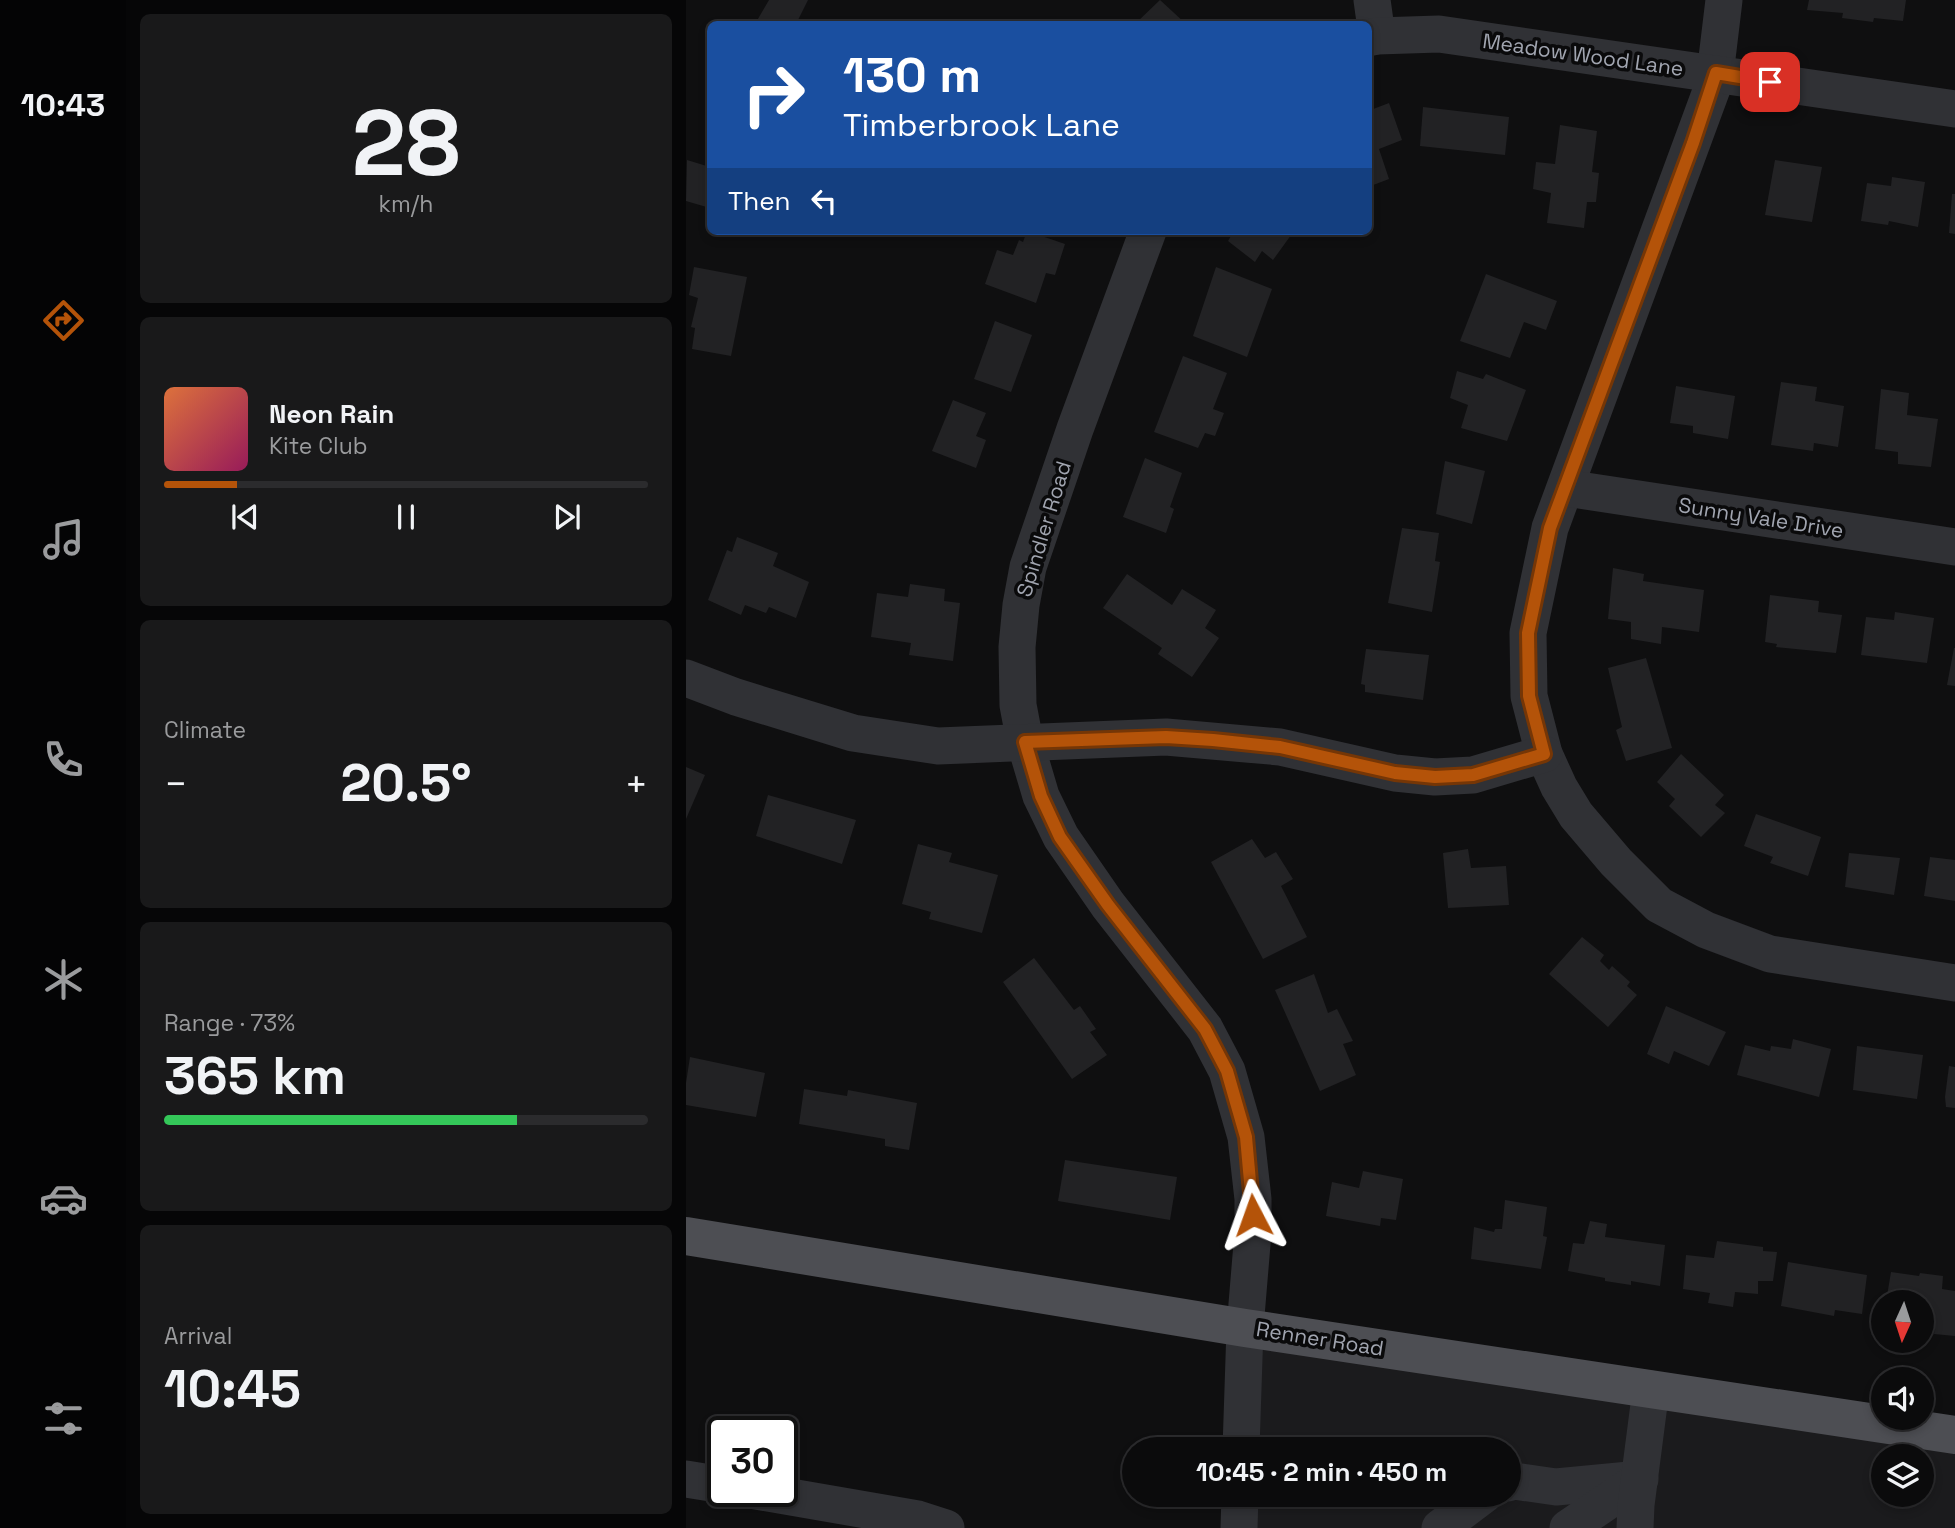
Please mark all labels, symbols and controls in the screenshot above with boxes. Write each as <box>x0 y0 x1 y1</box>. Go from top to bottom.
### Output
street label: Meadow Wood Lane <box>1481 27 1685 82</box>
text: 130 m <box>843 44 981 106</box>
icon: right <box>728 49 819 140</box>
pin <box>1740 52 1800 112</box>
icon: arrive <box>1751 63 1789 101</box>
text: 10:43 <box>21 85 105 125</box>
text: 28 <box>352 85 460 202</box>
text: Timberbrook Lane <box>843 105 1120 145</box>
icon: left <box>805 182 843 220</box>
text: Then <box>728 184 791 218</box>
text: km/h <box>379 189 433 219</box>
icon: directions <box>39 296 88 345</box>
text: Neon Rain <box>269 397 394 431</box>
text: Kite Club <box>269 431 368 461</box>
street label: Spindler Road <box>1010 458 1077 600</box>
street label: Sunny Vale Drive <box>1677 491 1846 544</box>
icon: previous <box>226 498 264 536</box>
icon: pause <box>387 498 425 536</box>
icon: next <box>548 498 586 536</box>
icon: music <box>39 515 88 564</box>
text: Climate <box>164 715 246 745</box>
icon: phone <box>39 735 88 784</box>
text: 20.5° <box>340 750 472 816</box>
text: − <box>164 760 188 808</box>
text: + <box>624 760 648 808</box>
icon: climate <box>39 955 88 1004</box>
text: Range · 73% <box>164 1008 295 1038</box>
text: 365 km <box>164 1043 346 1109</box>
icon: car <box>39 1174 88 1223</box>
position arrow <box>1216 1178 1290 1252</box>
north arrow <box>1871 1290 1934 1353</box>
map controls <box>1871 1290 1934 1507</box>
street label: Renner Road <box>1254 1315 1386 1362</box>
text: Arrival <box>164 1321 232 1351</box>
text: 10:45 <box>164 1356 301 1422</box>
button: sound <box>1871 1367 1934 1430</box>
icon: filters <box>39 1394 88 1443</box>
speed limit sign: 30 <box>707 1416 798 1507</box>
button: layers <box>1871 1444 1934 1507</box>
text: 10:45 · 2 min · 450 m <box>1196 1455 1447 1489</box>

